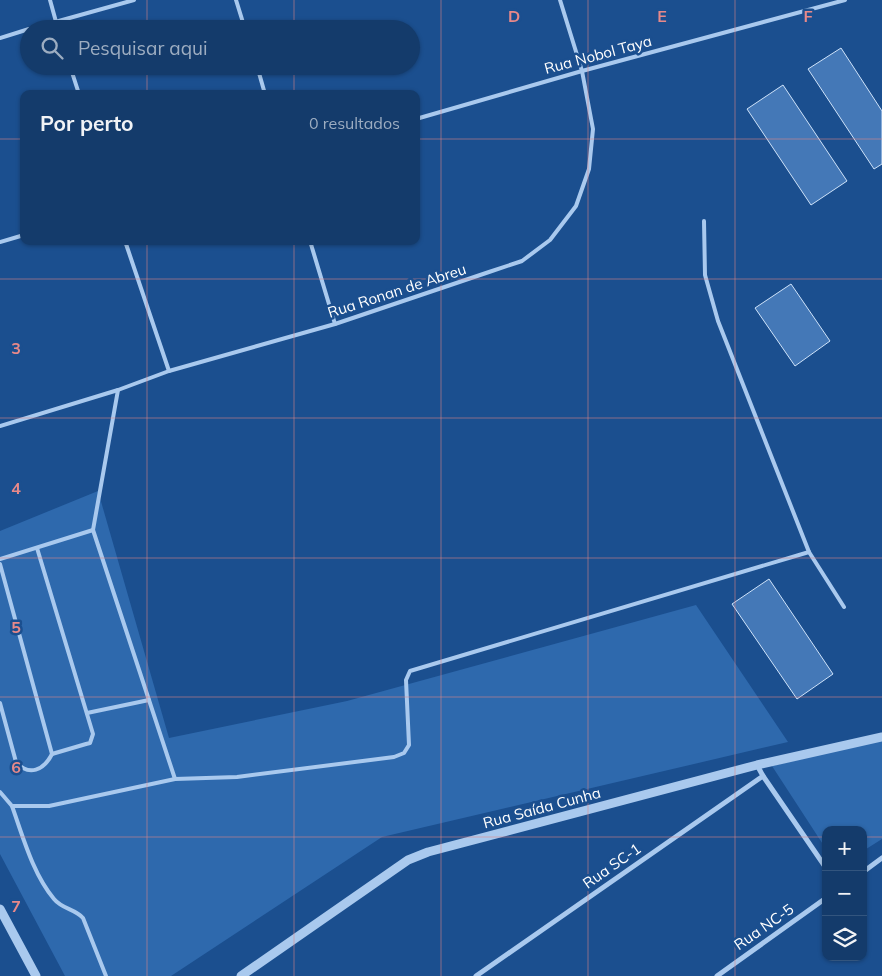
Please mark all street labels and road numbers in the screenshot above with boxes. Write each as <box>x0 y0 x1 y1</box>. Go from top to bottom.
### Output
street label: Rua Nobol Taya <box>542 31 654 78</box>
street label: Rua Ronan de Abreu <box>325 259 468 322</box>
street label: Rua Saída Cunha <box>481 783 603 832</box>
street label: Rua SC-1 <box>579 839 644 892</box>
street label: Rua NC-5 <box>730 899 797 954</box>

